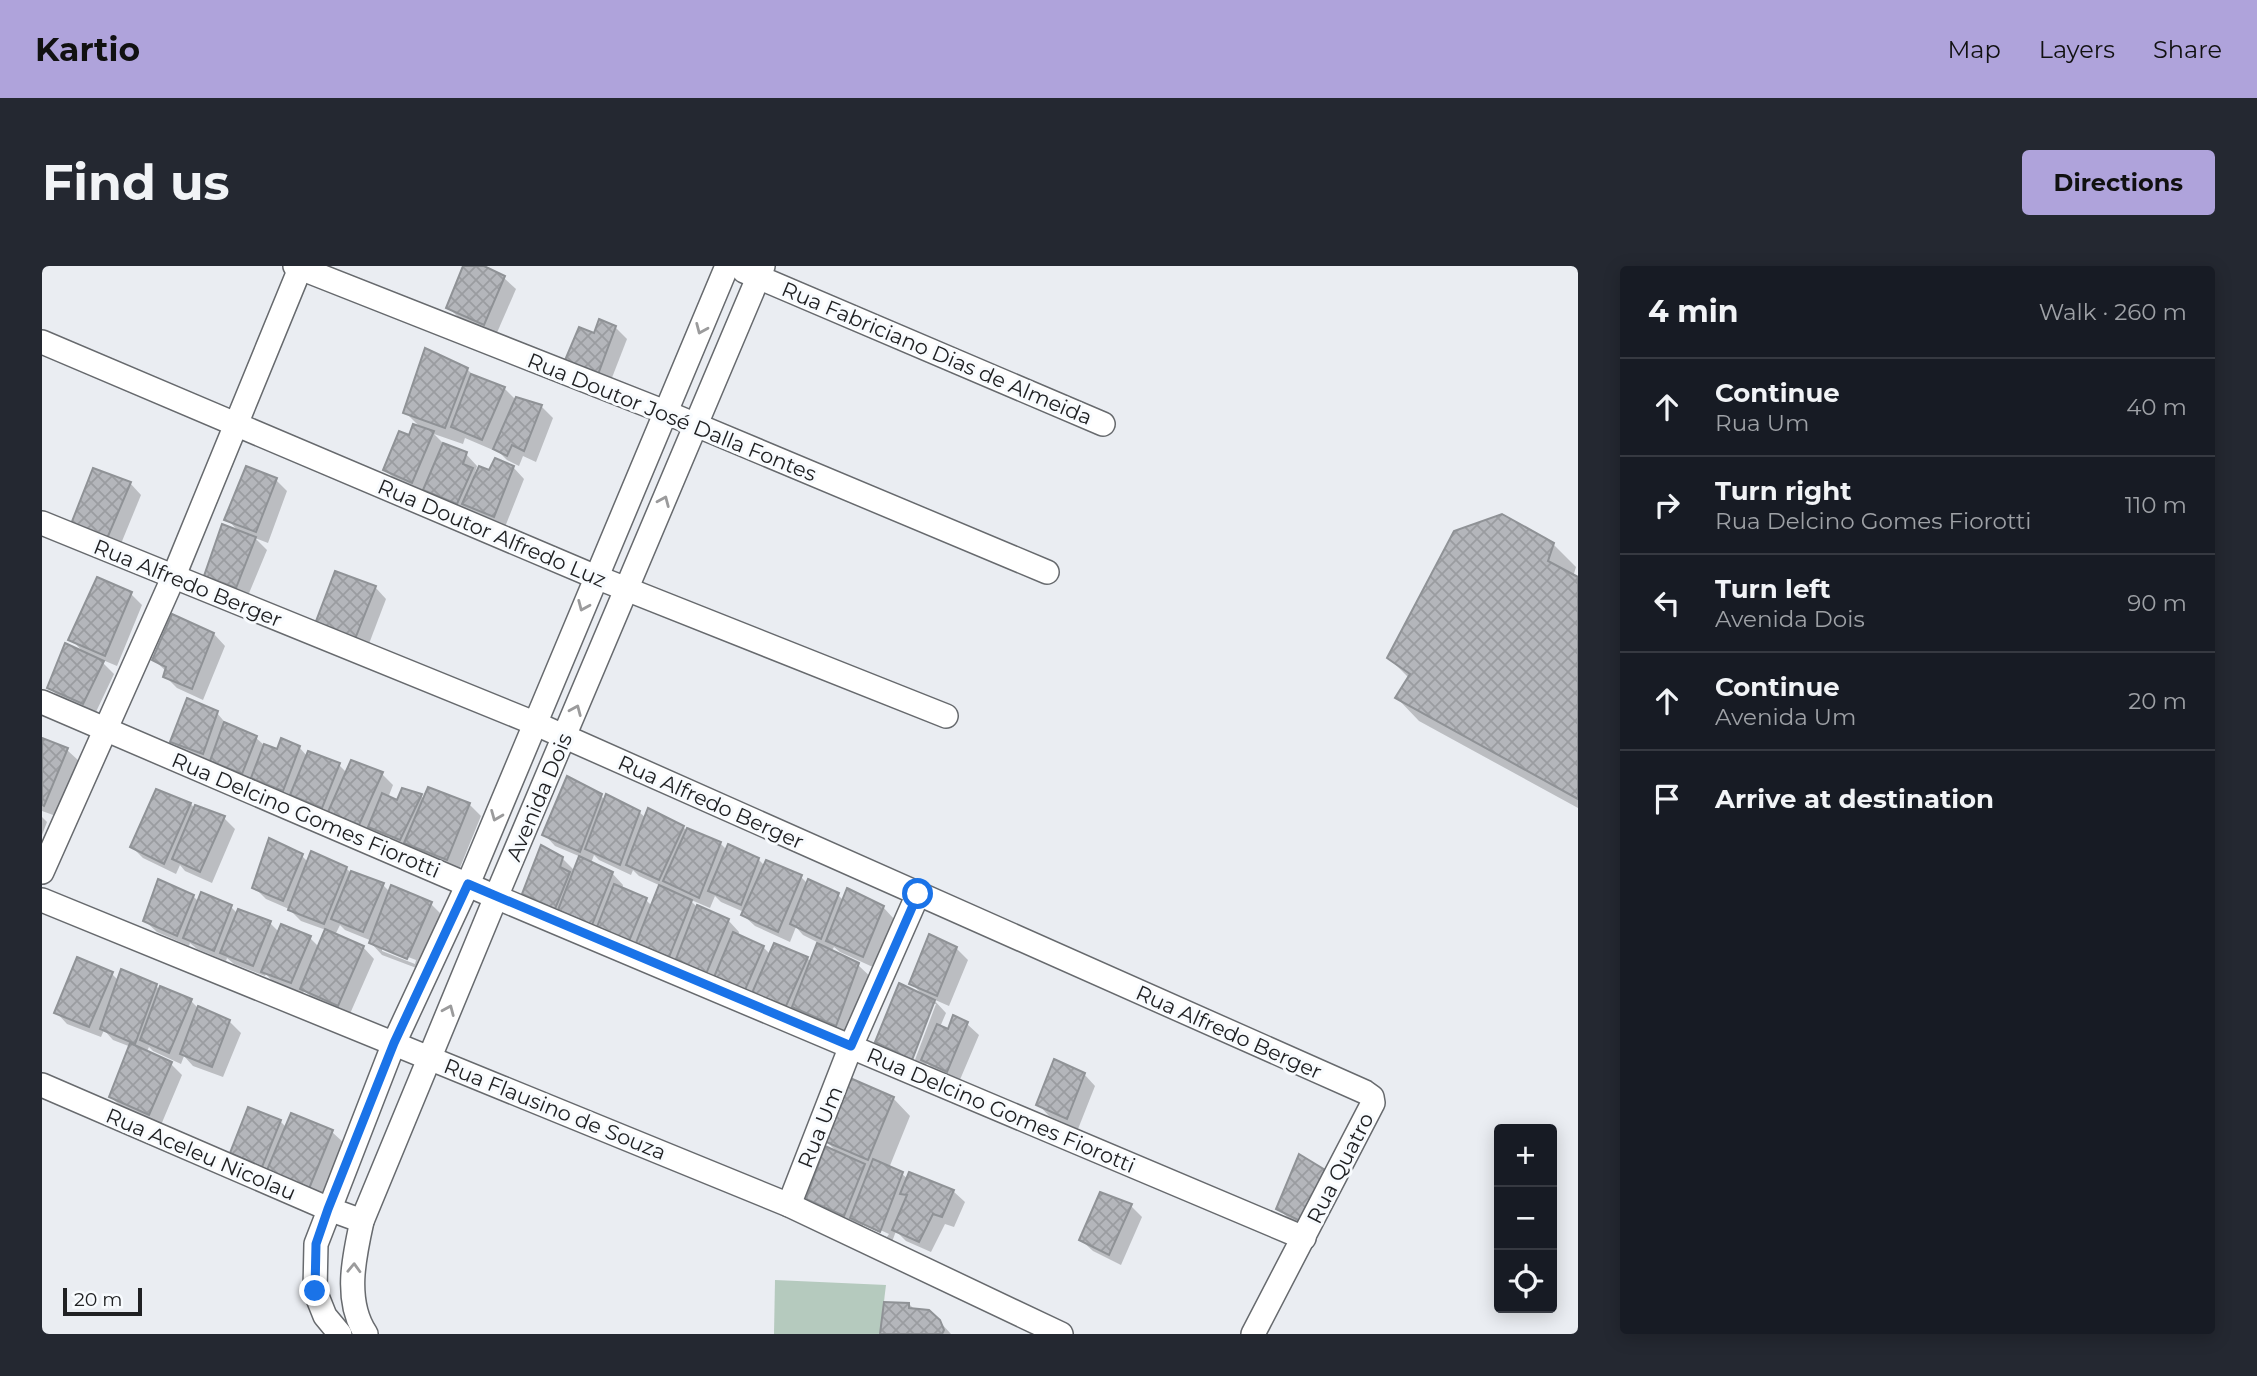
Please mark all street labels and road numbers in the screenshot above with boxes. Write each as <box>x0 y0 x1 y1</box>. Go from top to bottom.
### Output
street label: Rua Fabriciano Dias de Almeida <box>778 276 1096 430</box>
street label: Rua Doutor José Dalla Fontes <box>524 347 820 487</box>
street label: Rua Doutor Alfredo Luz <box>374 474 610 592</box>
street label: Rua Alfredo Berger <box>90 534 286 632</box>
street label: Avenida Dois <box>501 729 577 865</box>
street label: Rua Delcino Gomes Fiorotti <box>168 747 444 883</box>
street label: Rua Alfredo Berger <box>614 750 808 854</box>
street label: Rua Alfredo Berger <box>1132 980 1326 1084</box>
street label: Rua Delcino Gomes Fiorotti <box>863 1042 1139 1178</box>
street label: Rua Flausino de Souza <box>440 1053 670 1165</box>
street label: Rua Um <box>792 1082 848 1172</box>
street label: Rua Aceleu Nicolau <box>102 1103 300 1205</box>
street label: Rua Quatro <box>1301 1108 1379 1228</box>

